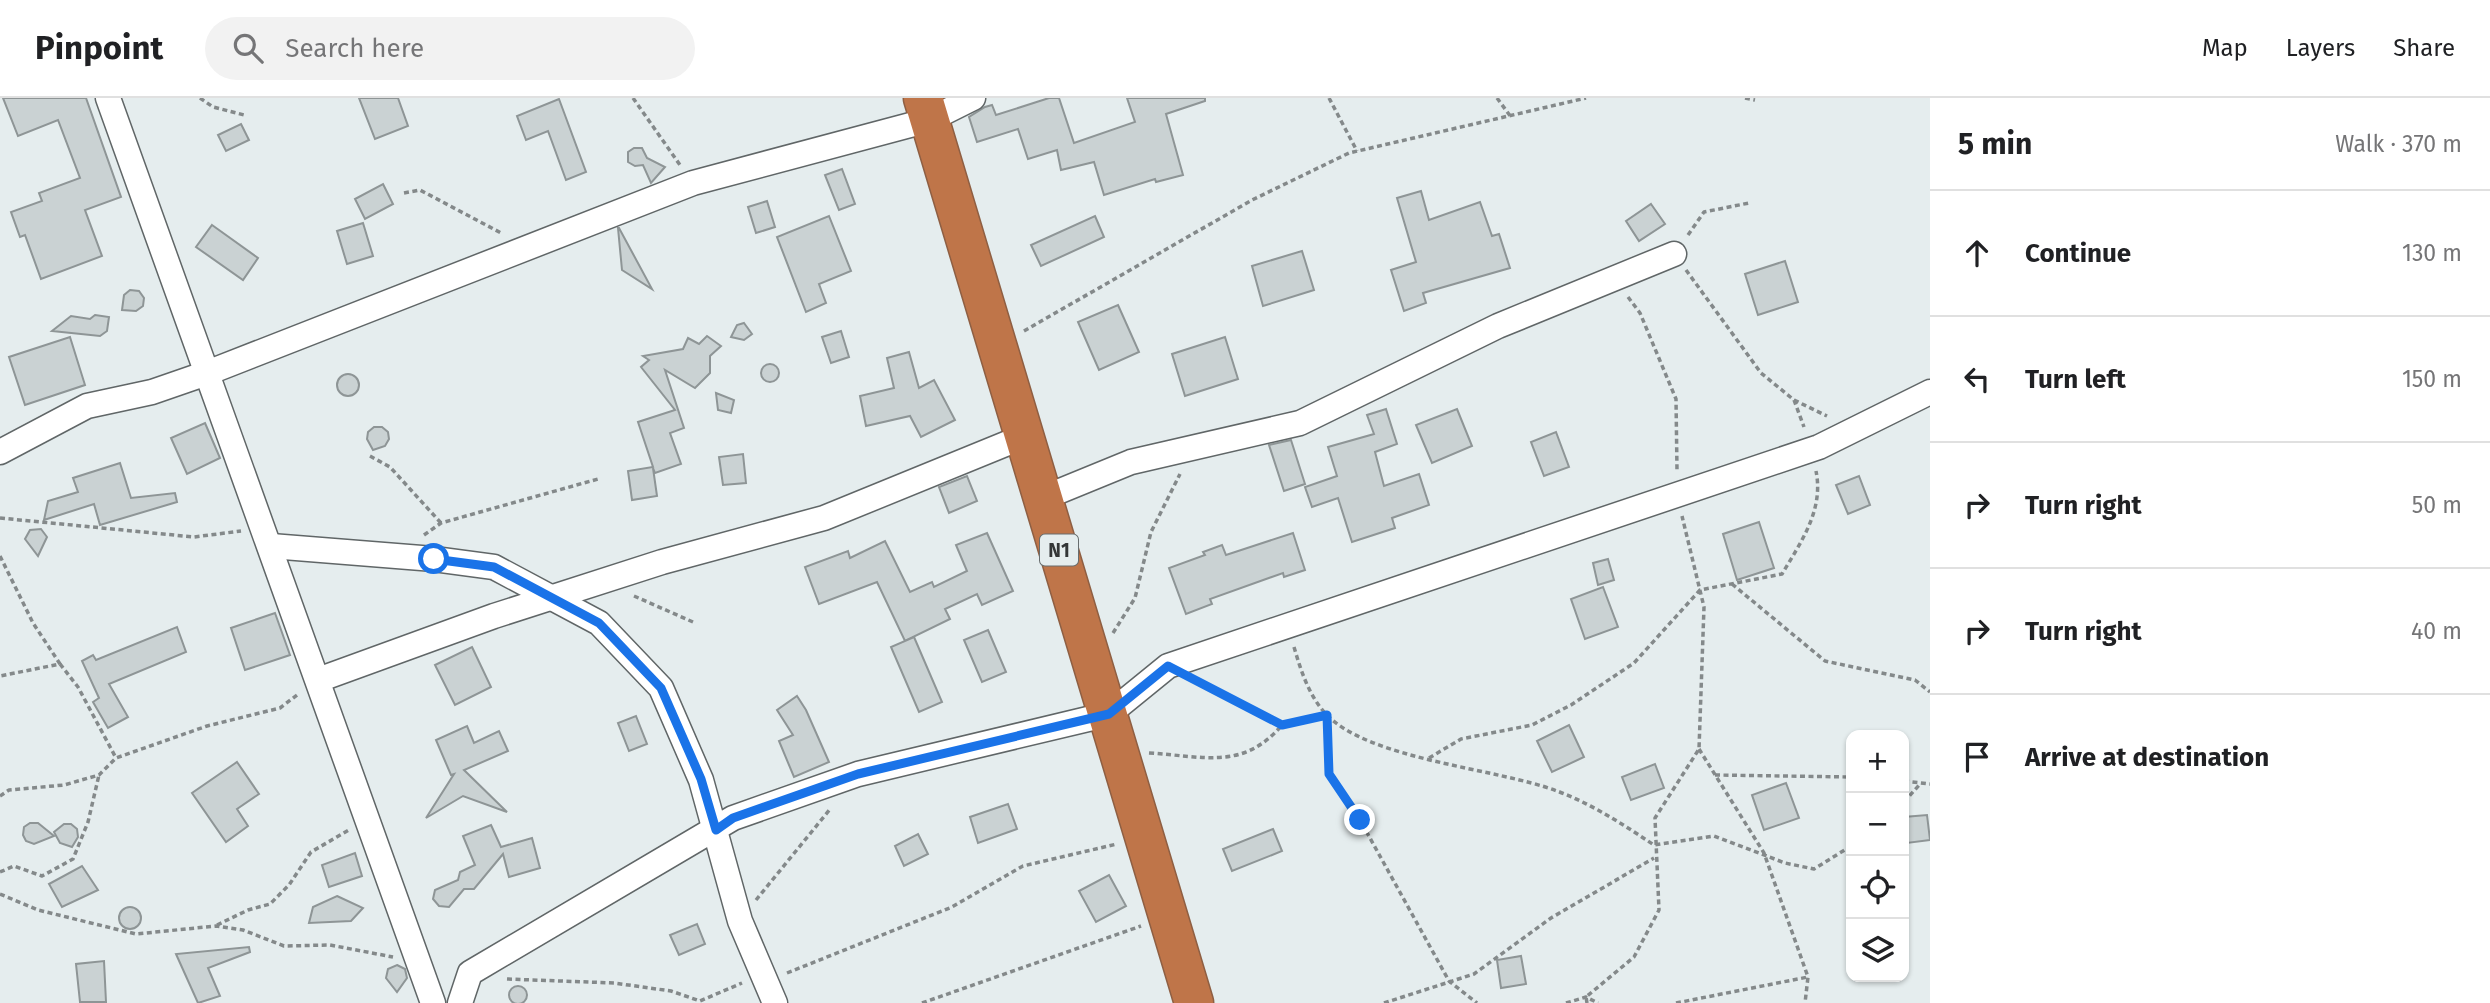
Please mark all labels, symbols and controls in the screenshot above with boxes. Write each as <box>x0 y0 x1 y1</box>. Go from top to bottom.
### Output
search box <box>205 17 695 80</box>
text: Pinpoint <box>35 28 163 68</box>
icon: search <box>229 29 267 67</box>
text: Search here <box>285 33 424 64</box>
text: Map <box>2202 34 2248 62</box>
text: Layers <box>2286 34 2355 62</box>
text: Share <box>2393 34 2455 62</box>
text: 5 min <box>1958 126 2032 162</box>
text: Walk · 370 m <box>2335 130 2462 158</box>
icon: ahead <box>1958 234 1996 272</box>
text: Continue <box>2025 238 2131 269</box>
text: 130 m <box>2402 239 2462 267</box>
icon: left <box>1958 360 1996 398</box>
text: Turn left <box>2025 364 2126 395</box>
text: 150 m <box>2402 365 2462 393</box>
icon: right <box>1958 486 1996 524</box>
text: Turn right <box>2025 490 2142 521</box>
text: 50 m <box>2412 491 2462 519</box>
road number: N1 <box>1040 534 1078 565</box>
route start <box>418 543 449 574</box>
icon: right <box>1958 612 1996 650</box>
text: Turn right <box>2025 616 2142 647</box>
text: 40 m <box>2411 617 2462 645</box>
map controls <box>1846 730 1909 982</box>
button: + <box>1846 730 1909 793</box>
icon: arrive <box>1958 738 1996 776</box>
text: Arrive at destination <box>2025 742 2269 773</box>
button: − <box>1846 793 1909 856</box>
route end <box>1344 804 1375 835</box>
button: locate <box>1846 856 1909 919</box>
button: layers <box>1846 919 1909 982</box>

